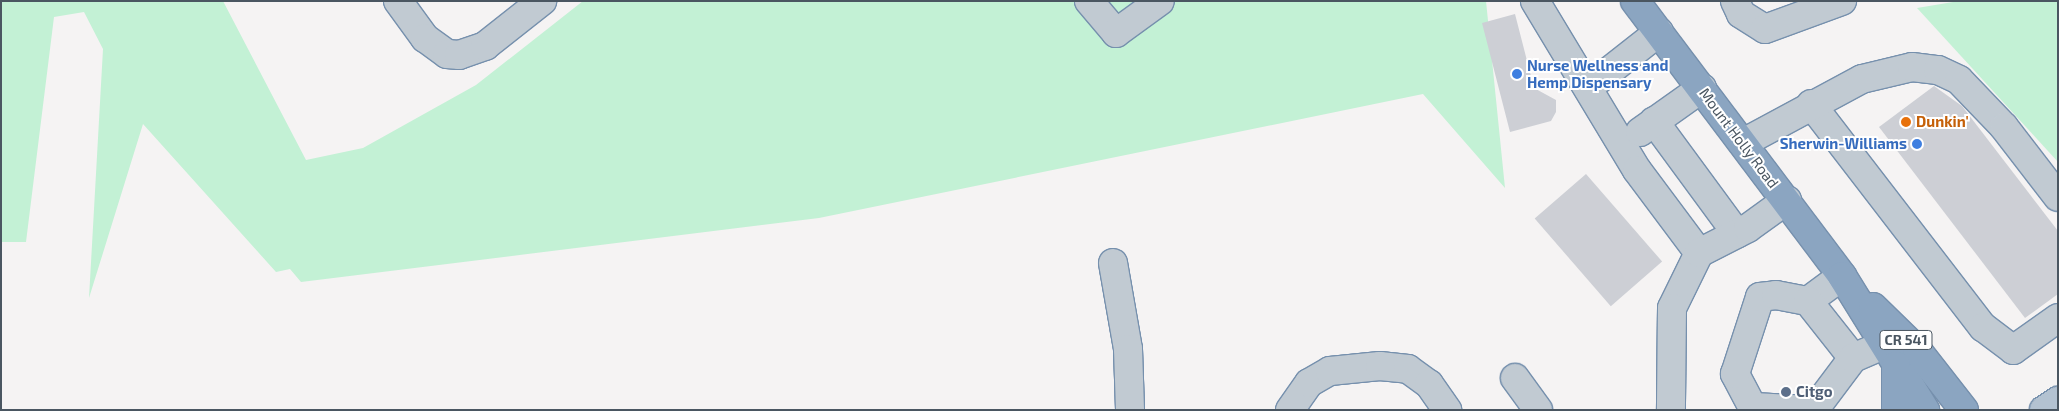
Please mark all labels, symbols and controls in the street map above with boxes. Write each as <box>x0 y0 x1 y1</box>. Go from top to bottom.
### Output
place label: Nurse Wellness and Hemp Dispensary <box>1527 56 1669 91</box>
marker: Nurse Wellness and Hemp Dispensary <box>1511 68 1523 80</box>
street label: Mount Holly Road <box>1695 84 1783 192</box>
place label: Dunkin' <box>1916 113 1969 131</box>
marker: Dunkin' <box>1900 116 1912 128</box>
place label: Sherwin-Williams <box>1780 135 1907 153</box>
marker: Sherwin-Williams <box>1911 138 1923 150</box>
road number: CR 541 <box>1878 328 1934 352</box>
place label: Citgo <box>1796 383 1833 401</box>
marker: Citgo <box>1780 386 1792 398</box>

